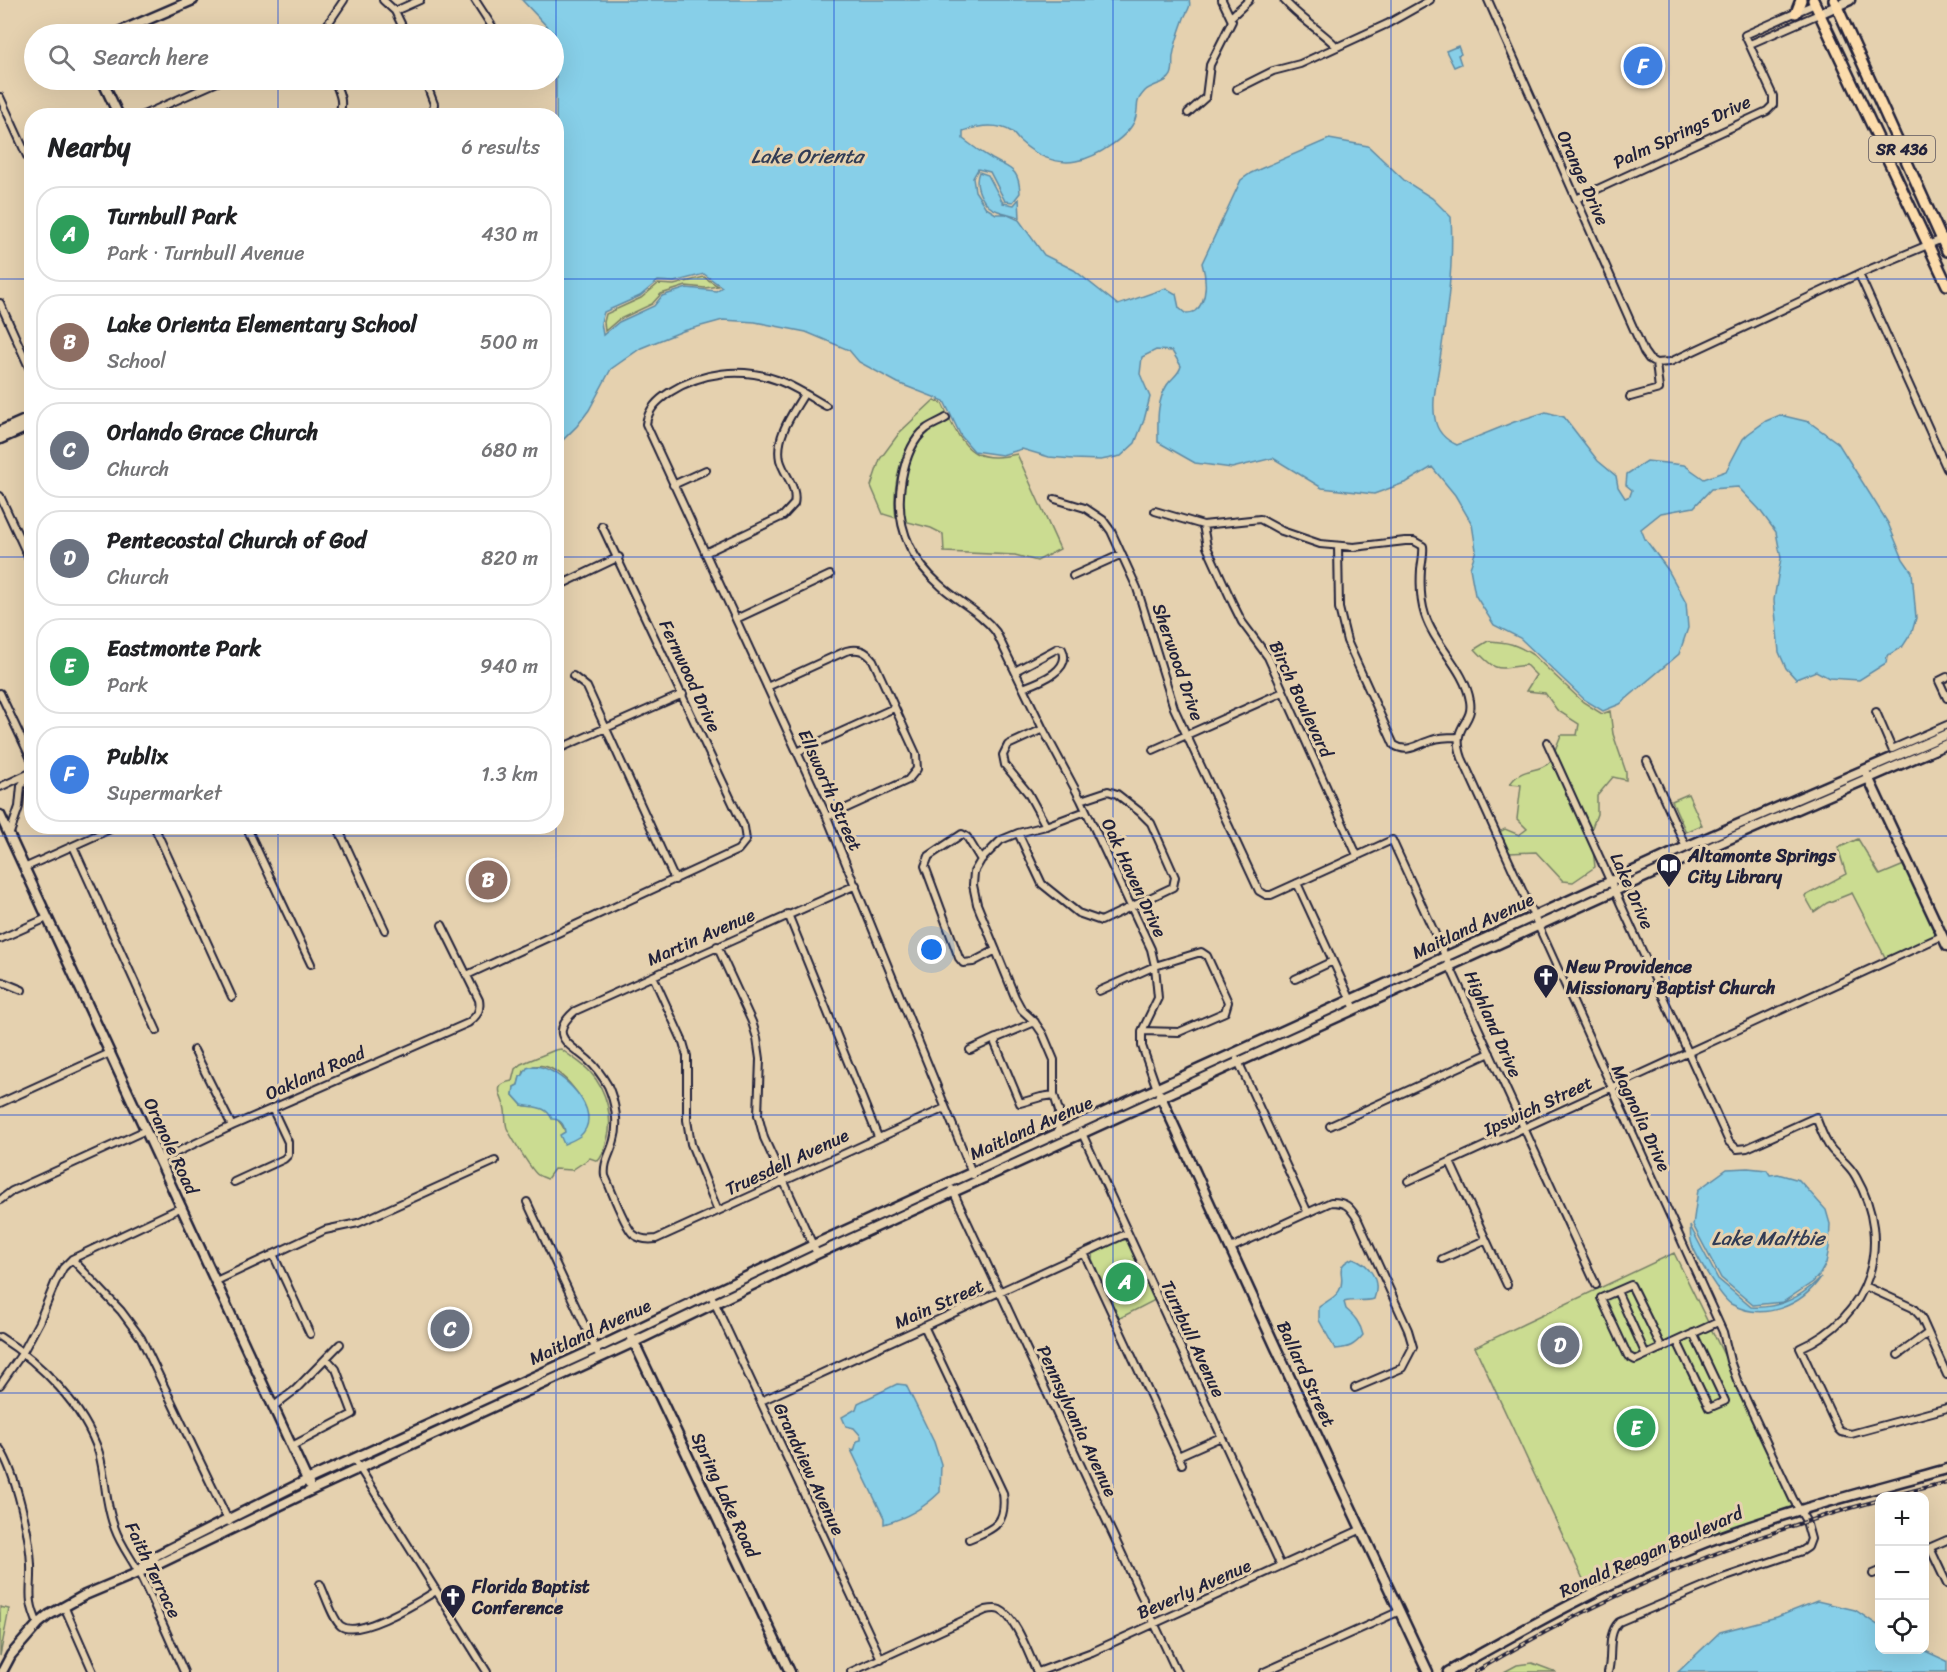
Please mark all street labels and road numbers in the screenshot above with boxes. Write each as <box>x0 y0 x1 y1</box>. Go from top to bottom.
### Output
street label: Palm Springs Drive <box>1608 86 1756 178</box>
street label: Orange Drive <box>1548 125 1618 231</box>
road number: SR 436 <box>1869 136 1935 162</box>
street label: Sherwood Drive <box>1143 599 1213 725</box>
street label: Fernwood Drive <box>650 614 730 738</box>
street label: Birch Boulevard <box>1260 635 1343 764</box>
street label: Ellsworth Street <box>789 724 871 856</box>
street label: Oak Haven Drive <box>1092 813 1176 943</box>
street label: Lake Drive <box>1601 847 1663 935</box>
street label: Maitland Avenue <box>1406 883 1540 968</box>
street label: Martin Avenue <box>642 899 760 975</box>
street label: Highland Drive <box>1455 965 1531 1083</box>
street label: Oakland Road <box>260 1036 372 1109</box>
street label: Magnolia Drive <box>1602 1059 1680 1177</box>
street label: Ipswich Street <box>1477 1067 1598 1146</box>
street label: Maitland Avenue <box>964 1086 1098 1170</box>
street label: Oranole Road <box>135 1092 208 1201</box>
street label: Truesdell Avenue <box>720 1119 855 1205</box>
street label: Main Street <box>889 1270 989 1338</box>
street label: Turnbull Avenue <box>1152 1275 1234 1403</box>
street label: Maitland Avenue <box>523 1289 657 1374</box>
street label: Ballard Street <box>1267 1316 1345 1433</box>
street label: Pennsylvania Avenue <box>1028 1340 1126 1503</box>
street label: Grandview Avenue <box>764 1397 854 1541</box>
street label: Spring Lake Road <box>682 1427 769 1565</box>
street label: Ronald Reagan Boulevard <box>1554 1497 1749 1607</box>
street label: Faith Terrace <box>116 1516 190 1624</box>
street label: Beverly Avenue <box>1132 1549 1257 1628</box>

